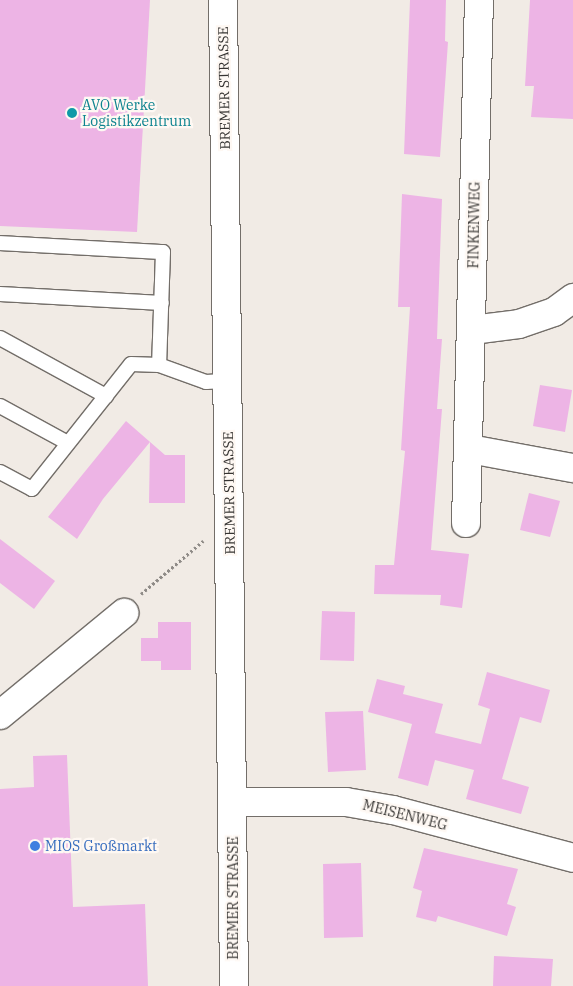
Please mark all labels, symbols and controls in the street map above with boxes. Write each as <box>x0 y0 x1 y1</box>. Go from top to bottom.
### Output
street label: BREMER STRASSE <box>215 26 233 150</box>
place label: AVO Werke Logistikzentrum <box>82 97 191 130</box>
marker: AVO Werke Logistikzentrum <box>66 107 78 119</box>
street label: FINKENWEG <box>465 181 483 269</box>
street label: BREMER STRASSE <box>220 431 238 555</box>
street label: MEISENWEG <box>361 796 449 834</box>
street label: BREMER STRASSE <box>225 836 241 960</box>
place label: MIOS Großmarkt <box>45 838 157 854</box>
marker: MIOS Großmarkt <box>29 840 41 852</box>

